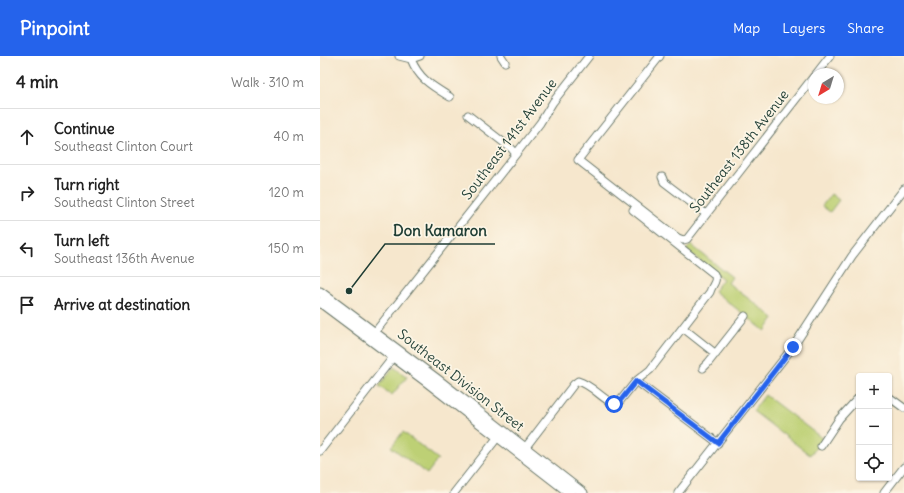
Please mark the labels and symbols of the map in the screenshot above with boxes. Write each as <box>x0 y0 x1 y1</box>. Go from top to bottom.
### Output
north arrow <box>808 68 844 104</box>
street label: Southeast 141st Avenue <box>458 75 560 203</box>
street label: Southeast 138th Avenue <box>685 86 793 216</box>
callout: Don Kamaron <box>385 217 495 244</box>
text: Don Kamaron <box>393 221 487 240</box>
street label: Southeast Division Street <box>394 325 528 435</box>
route end <box>784 338 802 356</box>
route start <box>605 395 623 413</box>

